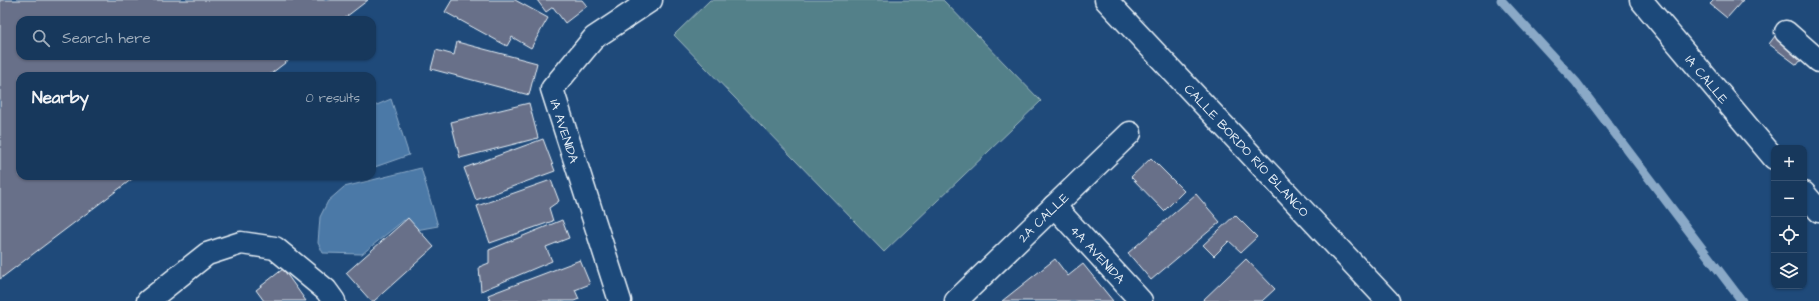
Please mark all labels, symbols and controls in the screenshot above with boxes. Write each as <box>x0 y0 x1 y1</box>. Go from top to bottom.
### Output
search box <box>16 16 376 60</box>
icon: search <box>30 27 52 49</box>
text: Search here <box>62 28 151 49</box>
street label: 1A CALLE <box>1681 51 1732 108</box>
street label: CALLE BORDO RÍO BLANCO <box>1180 80 1313 221</box>
text: Nearby <box>32 86 89 110</box>
text: 0 results <box>305 89 360 107</box>
street label: 1A AVENIDA <box>545 97 583 166</box>
map controls <box>1771 145 1807 289</box>
button: + <box>1771 145 1807 181</box>
button: − <box>1771 181 1807 217</box>
street label: 2A CALLE <box>1014 189 1073 246</box>
button: locate <box>1771 217 1807 253</box>
street label: 4A AVENIDA <box>1066 222 1129 288</box>
button: layers <box>1771 253 1807 289</box>

